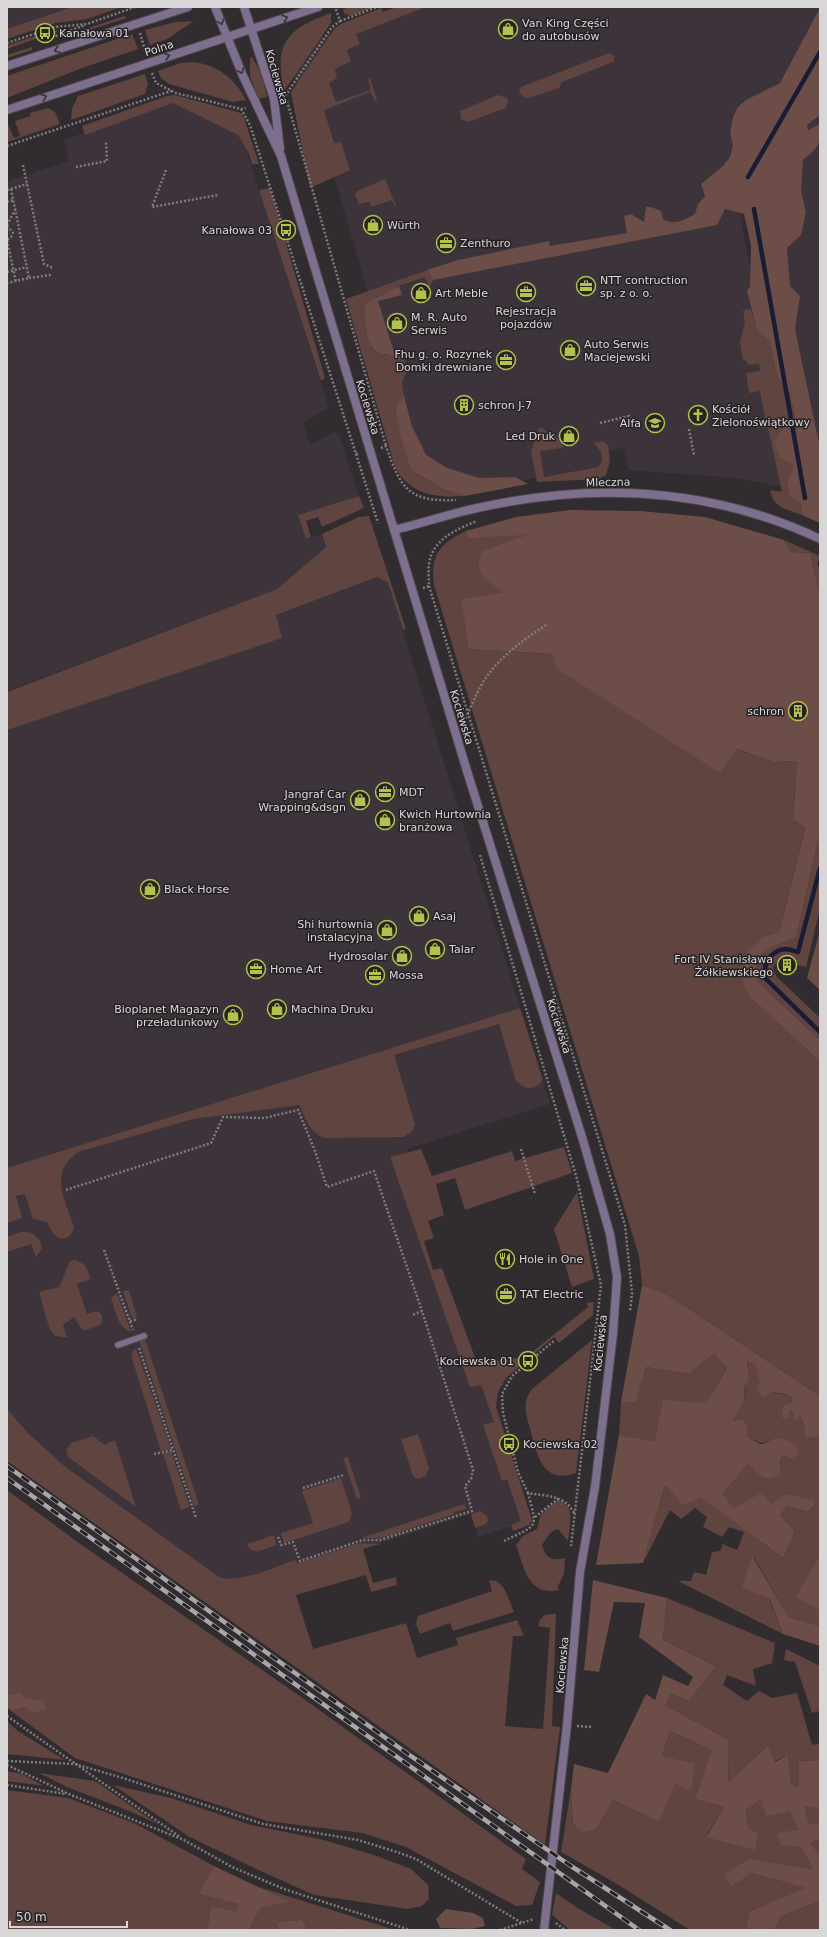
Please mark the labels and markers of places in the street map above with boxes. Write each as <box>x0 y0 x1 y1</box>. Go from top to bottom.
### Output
place label: Van King Części do autobusów <box>522 17 609 43</box>
shop icon: Van King Części do autobusów <box>497 18 519 40</box>
bus stop icon: Kanałowa 01 <box>34 22 56 44</box>
place label: Kanałowa 01 <box>59 27 130 40</box>
shop icon: Würth <box>362 214 384 236</box>
bus stop icon: Kanałowa 03 <box>275 219 297 241</box>
place label: Würth <box>387 219 420 232</box>
place label: Kanałowa 03 <box>201 224 272 237</box>
office icon: Zenthuro <box>435 232 457 254</box>
place label: Zenthuro <box>460 237 511 250</box>
place label: NTT contruction sp. z o. o. <box>600 274 688 300</box>
office icon: NTT contruction sp. z o. o. <box>575 275 597 297</box>
office icon: Rejestracja pojazdów <box>515 281 537 303</box>
shop icon: Art Meble <box>410 282 432 304</box>
place label: Art Meble <box>435 287 488 300</box>
place label: Rejestracja pojazdów <box>496 305 556 331</box>
place label: M. R. Auto Serwis <box>411 311 468 337</box>
shop icon: M. R. Auto Serwis <box>386 312 408 334</box>
place label: Auto Serwis Maciejewski <box>584 338 650 364</box>
shop icon: Auto Serwis Maciejewski <box>559 339 581 361</box>
place label: Fhu g. o. Rozynek Domki drewniane <box>394 348 493 374</box>
office icon: Fhu g. o. Rozynek Domki drewniane <box>495 349 517 371</box>
building icon: schron J-7 <box>453 394 475 416</box>
place label: schron J-7 <box>478 399 532 412</box>
place label: Kościół Zielonoświątkowy <box>712 403 810 429</box>
church icon: Kościół Zielonoświątkowy <box>687 404 709 426</box>
school or university icon: Alfa <box>644 412 666 434</box>
place label: Alfa <box>620 417 641 430</box>
shop icon: Led Druk <box>558 425 580 447</box>
place label: Led Druk <box>505 430 556 443</box>
building icon: schron <box>787 700 809 722</box>
place label: schron <box>747 705 784 718</box>
office icon: MDT <box>374 781 396 803</box>
place label: MDT <box>399 786 424 799</box>
place label: Jangraf Car Wrapping&dsgn <box>258 788 346 814</box>
shop icon: Jangraf Car Wrapping&dsgn <box>349 789 371 811</box>
place label: Kwich Hurtownia branżowa <box>399 808 491 834</box>
shop icon: Kwich Hurtownia branżowa <box>374 809 396 831</box>
shop icon: Black Horse <box>139 878 161 900</box>
place label: Black Horse <box>164 883 230 896</box>
shop icon: Asaj <box>408 905 430 927</box>
place label: Asaj <box>433 910 456 923</box>
place label: Shi hurtownia instalacyjna <box>297 918 373 944</box>
shop icon: Shi hurtownia instalacyjna <box>376 919 398 941</box>
shop icon: Talar <box>424 938 446 960</box>
place label: Talar <box>448 943 475 956</box>
shop icon: Hydrosolar <box>391 945 413 967</box>
place label: Hydrosolar <box>328 950 388 963</box>
place label: Fort IV Stanisława Żółkiewskiego <box>674 953 773 979</box>
building icon: Fort IV Stanisława Żółkiewskiego <box>776 954 798 976</box>
office icon: Home Art <box>245 958 267 980</box>
place label: Home Art <box>270 963 323 976</box>
office icon: Mossa <box>364 964 386 986</box>
place label: Mossa <box>389 969 423 982</box>
shop icon: Machina Druku <box>266 998 288 1020</box>
place label: Bioplanet Magazyn przeładunkowy <box>114 1003 219 1029</box>
place label: Machina Druku <box>291 1003 373 1016</box>
shop icon: Bioplanet Magazyn przeładunkowy <box>222 1004 244 1026</box>
restaurant icon: Hole in One <box>494 1248 516 1270</box>
place label: Hole in One <box>519 1253 583 1266</box>
office icon: TAT Electric <box>495 1283 517 1305</box>
place label: TAT Electric <box>519 1288 584 1301</box>
bus stop icon: Kociewska 01 <box>517 1350 539 1372</box>
place label: Kociewska 01 <box>440 1355 514 1368</box>
bus stop icon: Kociewska 02 <box>498 1433 520 1455</box>
place label: Kociewska 02 <box>523 1438 597 1451</box>

